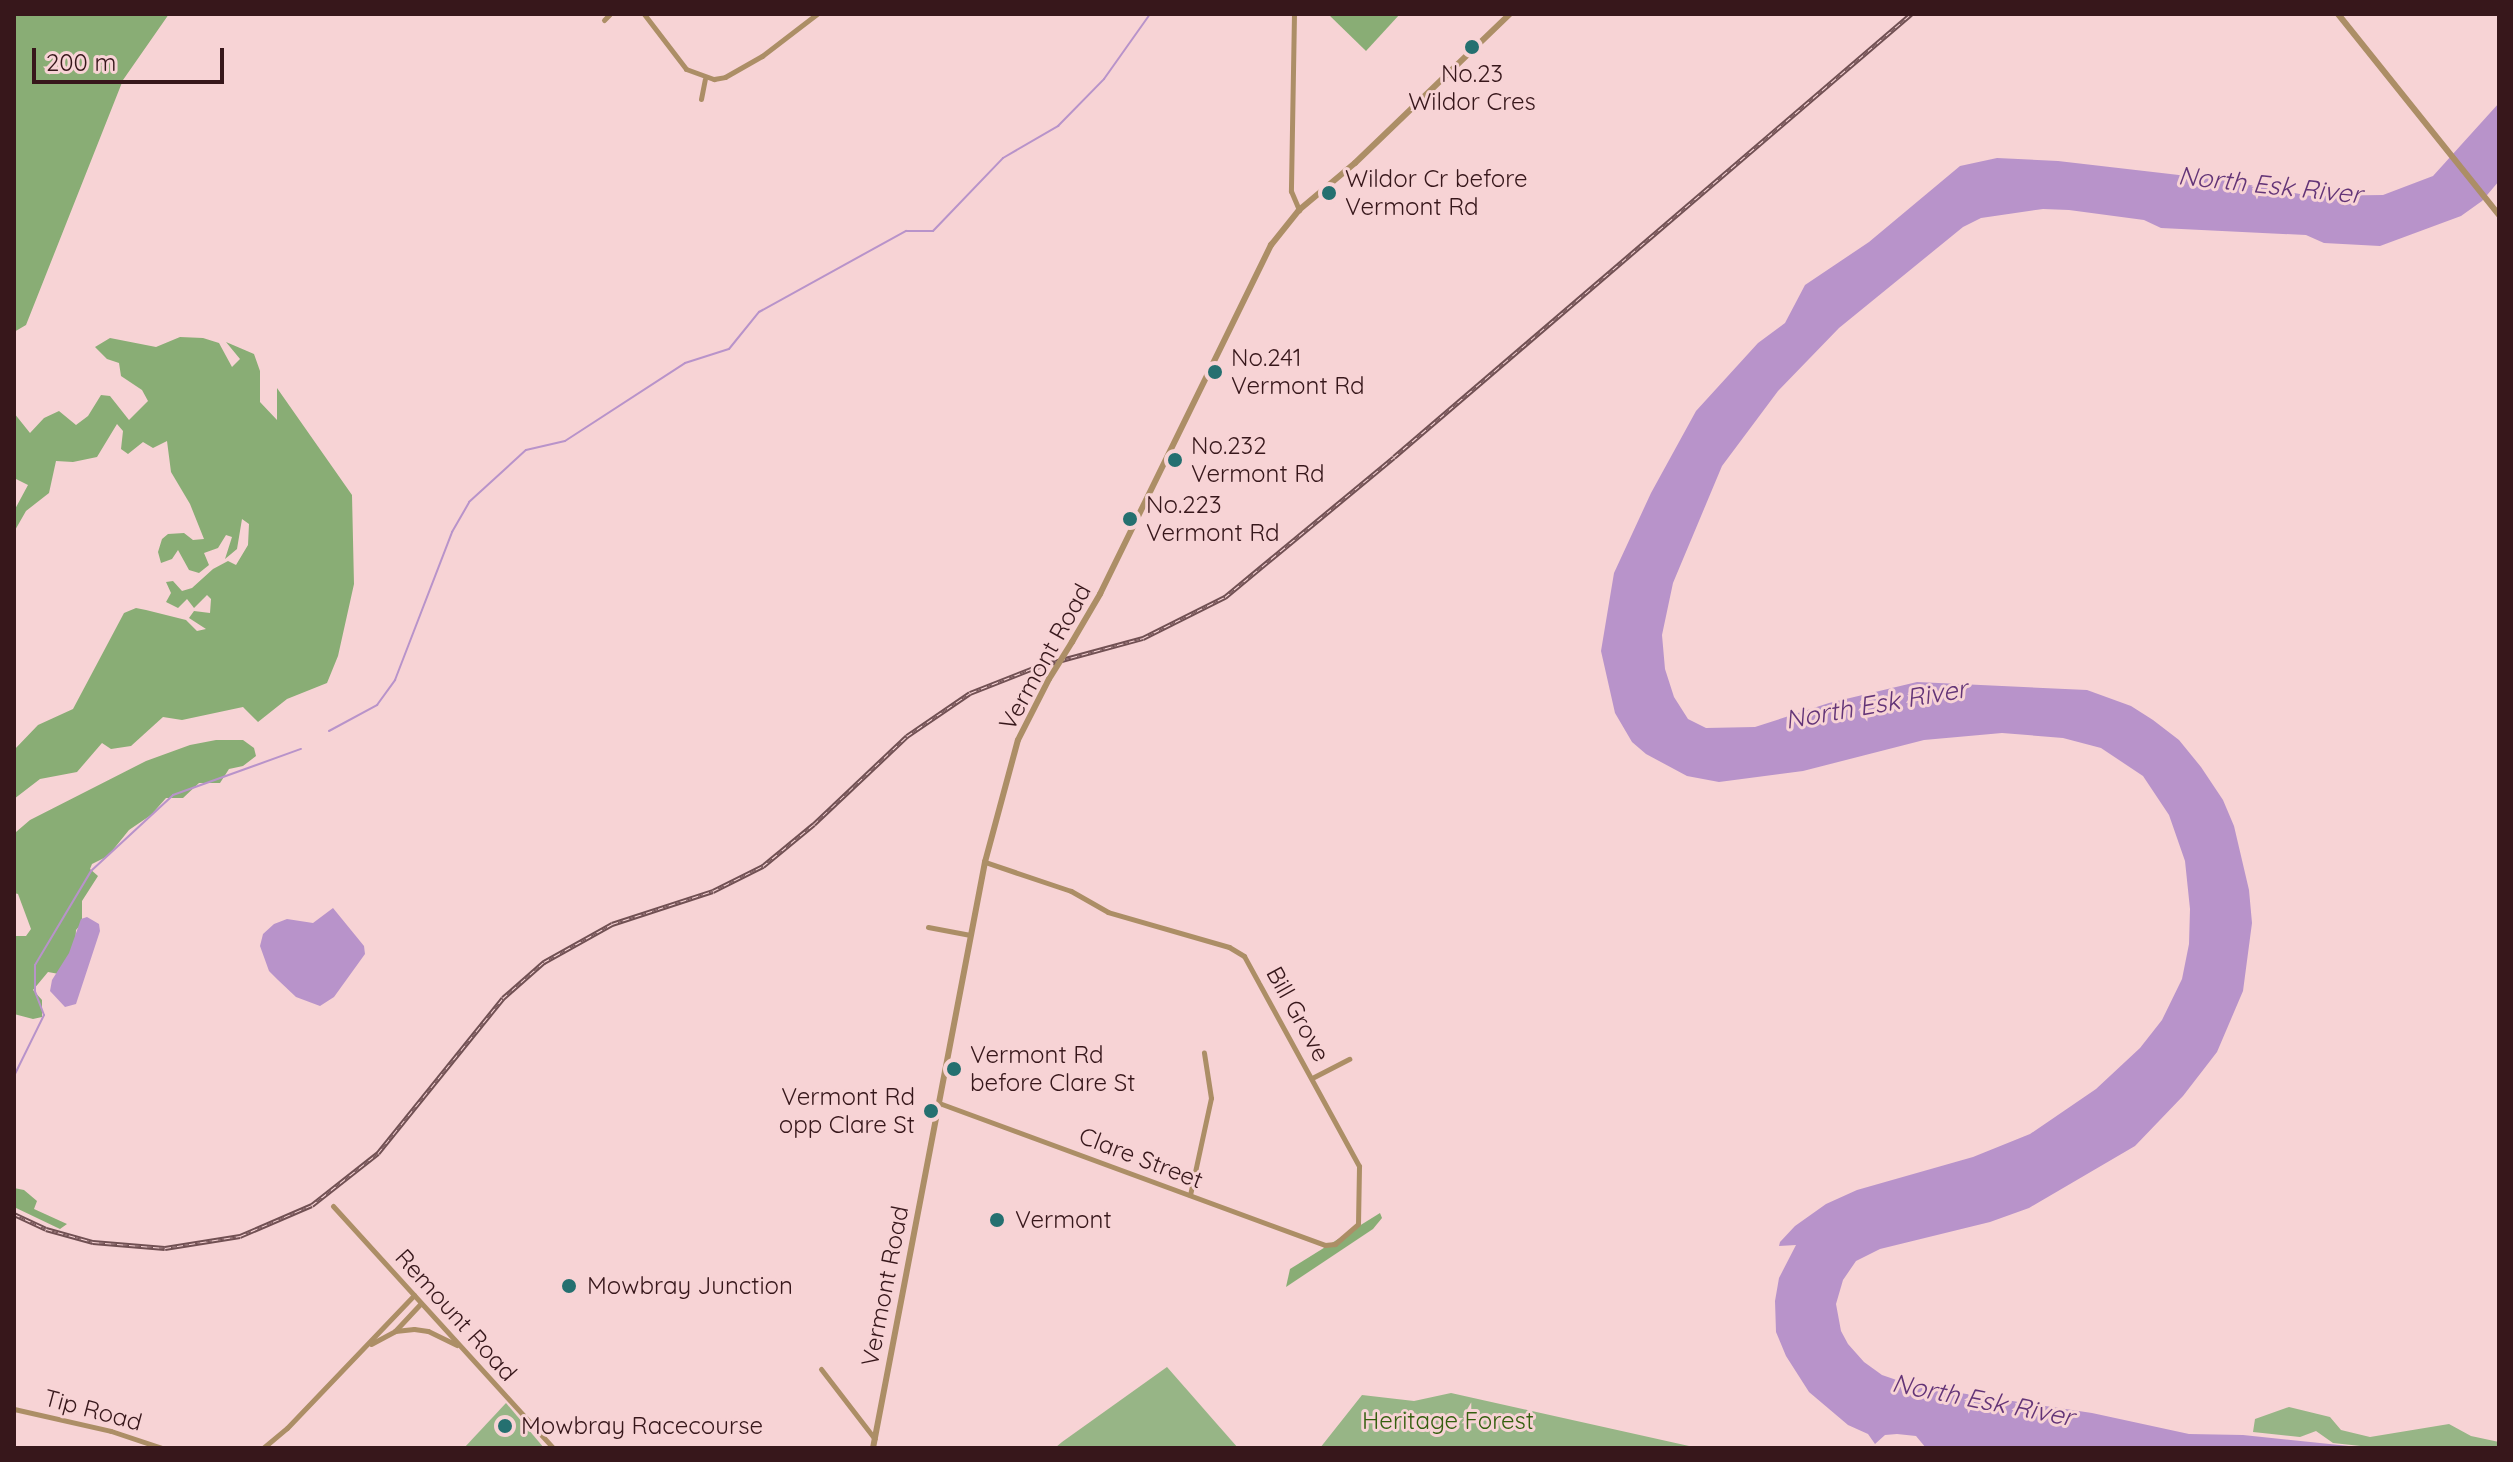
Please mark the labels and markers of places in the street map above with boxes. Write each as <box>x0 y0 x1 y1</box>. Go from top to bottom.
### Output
marker: No.23 Wildor Cres <box>1463 38 1481 56</box>
place label: No.23 Wildor Cres <box>1408 60 1536 116</box>
place label: Wildor Cr before Vermont Rd <box>1345 165 1528 221</box>
marker: Wildor Cr before Vermont Rd <box>1320 184 1338 202</box>
place label: No.241 Vermont Rd <box>1231 344 1365 400</box>
marker: No.241 Vermont Rd <box>1206 363 1224 381</box>
place label: No.232 Vermont Rd <box>1191 432 1325 488</box>
marker: No.232 Vermont Rd <box>1166 451 1184 469</box>
place label: No.223 Vermont Rd <box>1146 491 1280 547</box>
marker: No.223 Vermont Rd <box>1121 510 1139 528</box>
place label: Vermont Rd before Clare St <box>970 1041 1135 1097</box>
marker: Vermont Rd before Clare St <box>945 1060 963 1078</box>
place label: Vermont Rd opp Clare St <box>779 1083 915 1139</box>
marker: Vermont Rd opp Clare St <box>922 1102 940 1120</box>
place label: Vermont <box>1015 1206 1112 1234</box>
marker: Vermont <box>986 1209 1008 1231</box>
place label: Mowbray Junction <box>587 1272 793 1300</box>
marker: Mowbray Junction <box>558 1275 580 1297</box>
place label: Mowbray Racecourse <box>521 1412 763 1440</box>
marker: Mowbray Racecourse <box>496 1417 514 1435</box>

